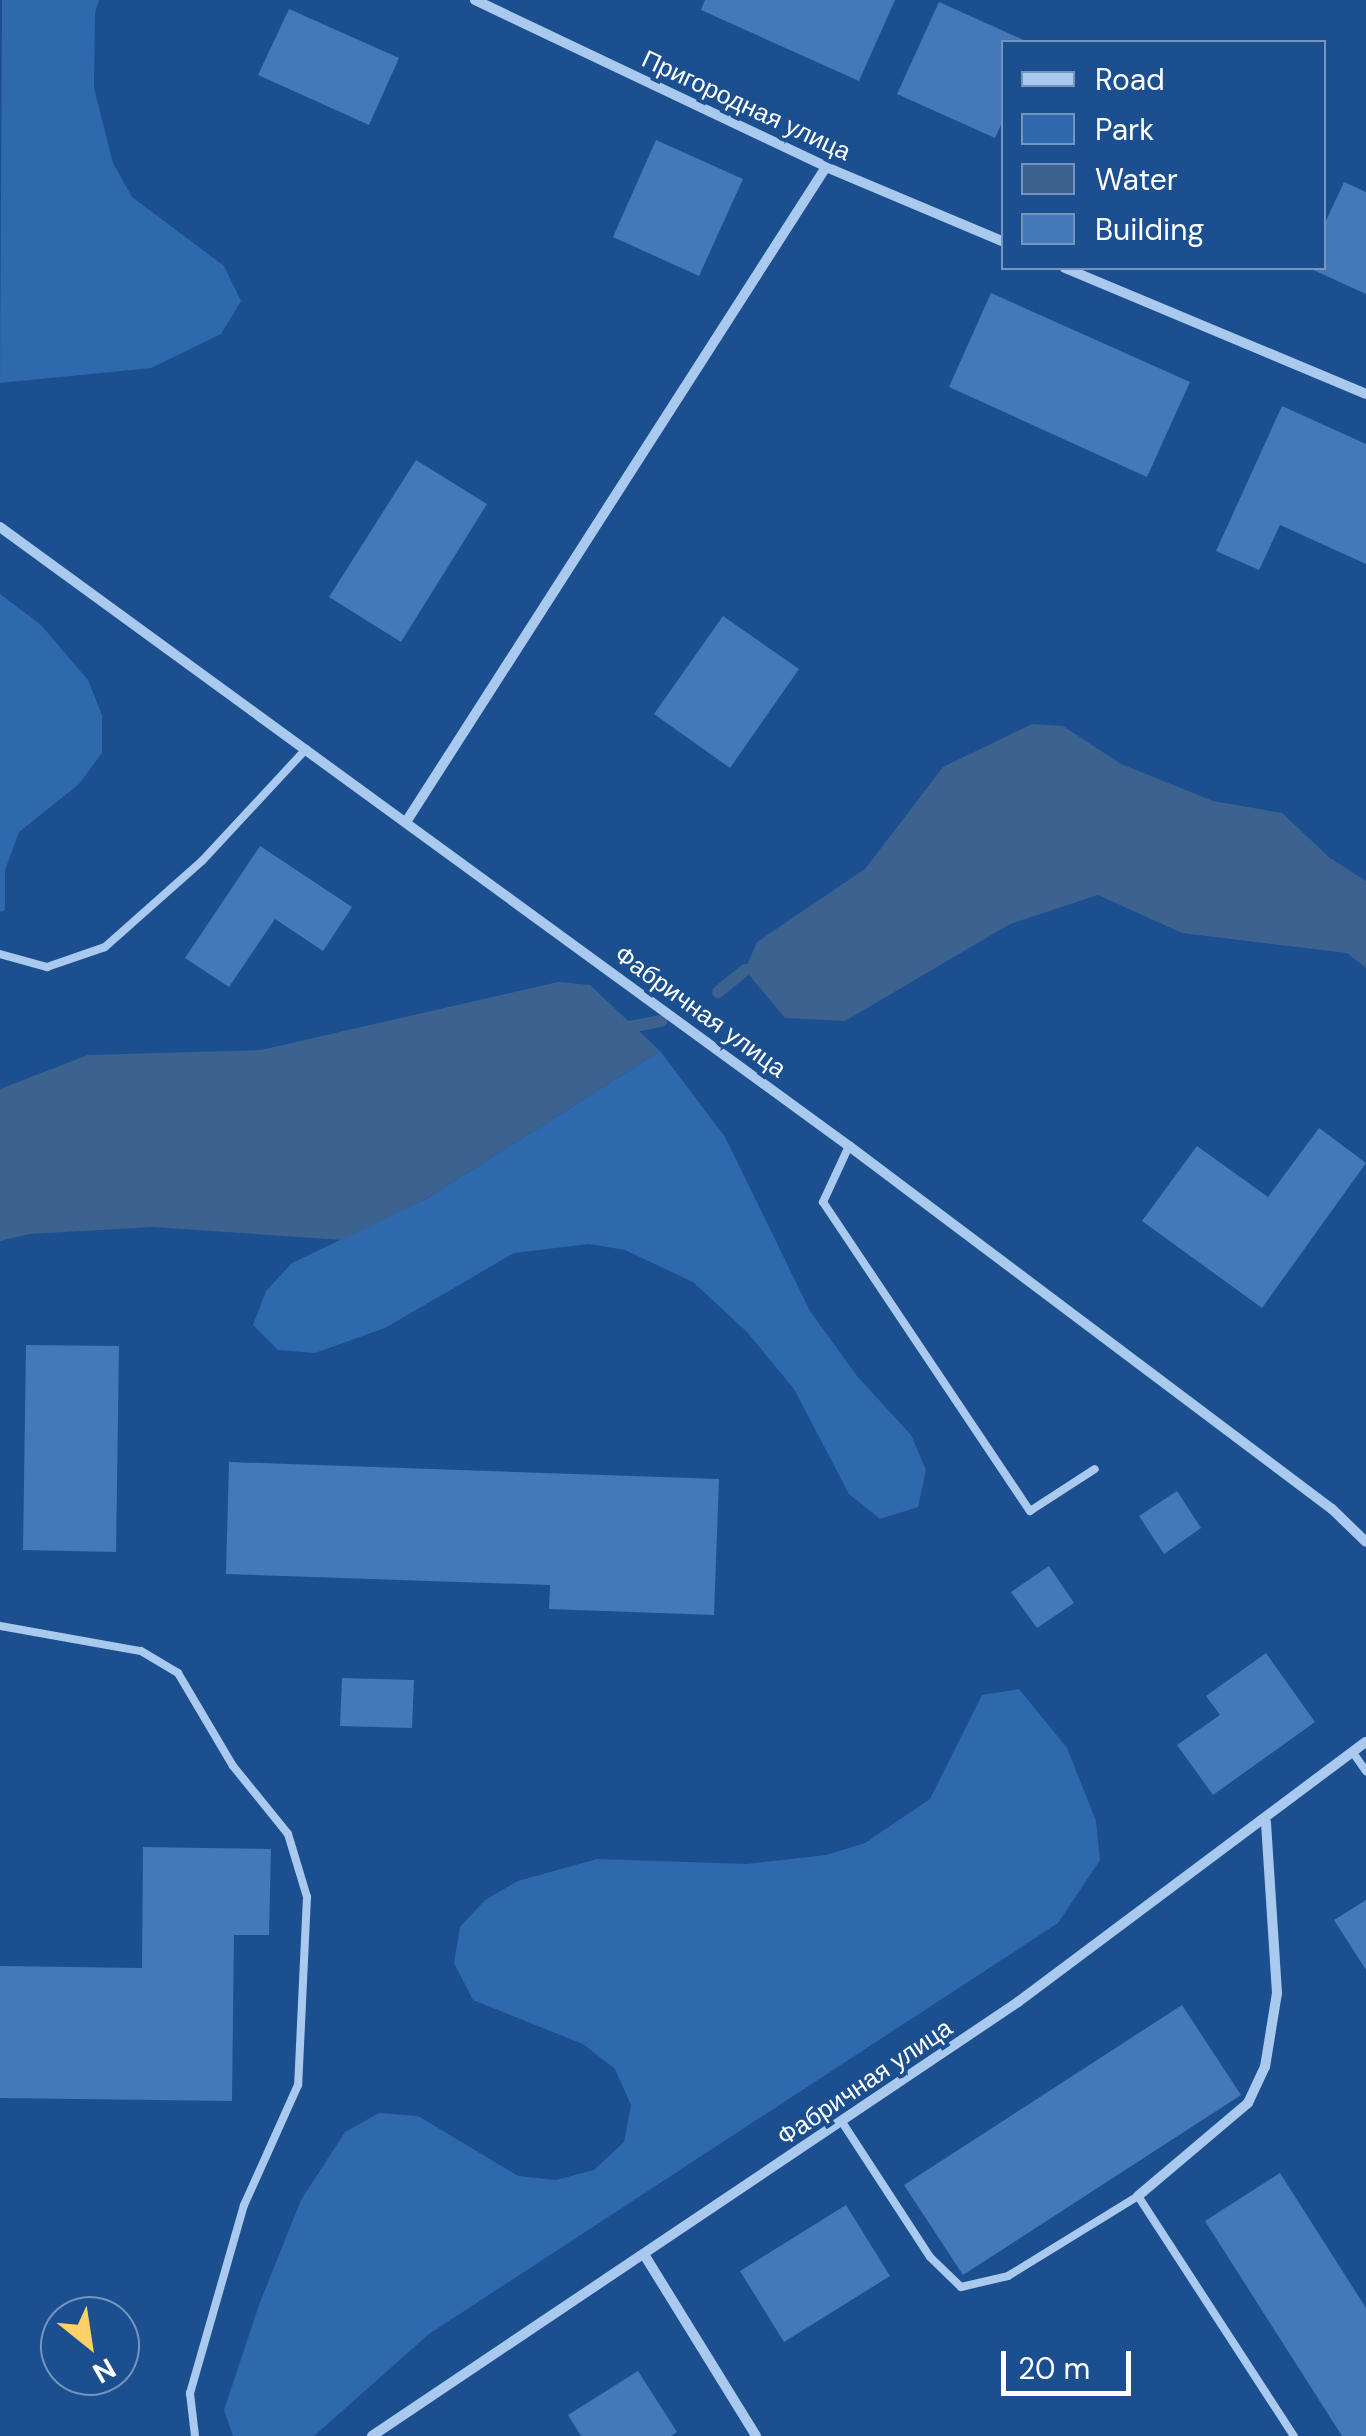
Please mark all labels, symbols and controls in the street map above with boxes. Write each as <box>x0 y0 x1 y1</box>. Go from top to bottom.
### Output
legend <box>1001 40 1326 270</box>
street label: Пригородная улица <box>637 44 855 168</box>
text: Road <box>1095 60 1165 99</box>
text: Park <box>1095 110 1154 149</box>
text: Water <box>1095 160 1178 199</box>
text: Building <box>1095 210 1204 249</box>
street label: Фабричная улица <box>608 940 792 1084</box>
street label: Фабричная улица <box>772 2013 958 2153</box>
north arrow <box>40 2296 140 2396</box>
scale bar <box>1006 2331 1136 2393</box>
text: 20 m <box>1018 2349 1090 2388</box>
text: N <box>86 2350 122 2392</box>

